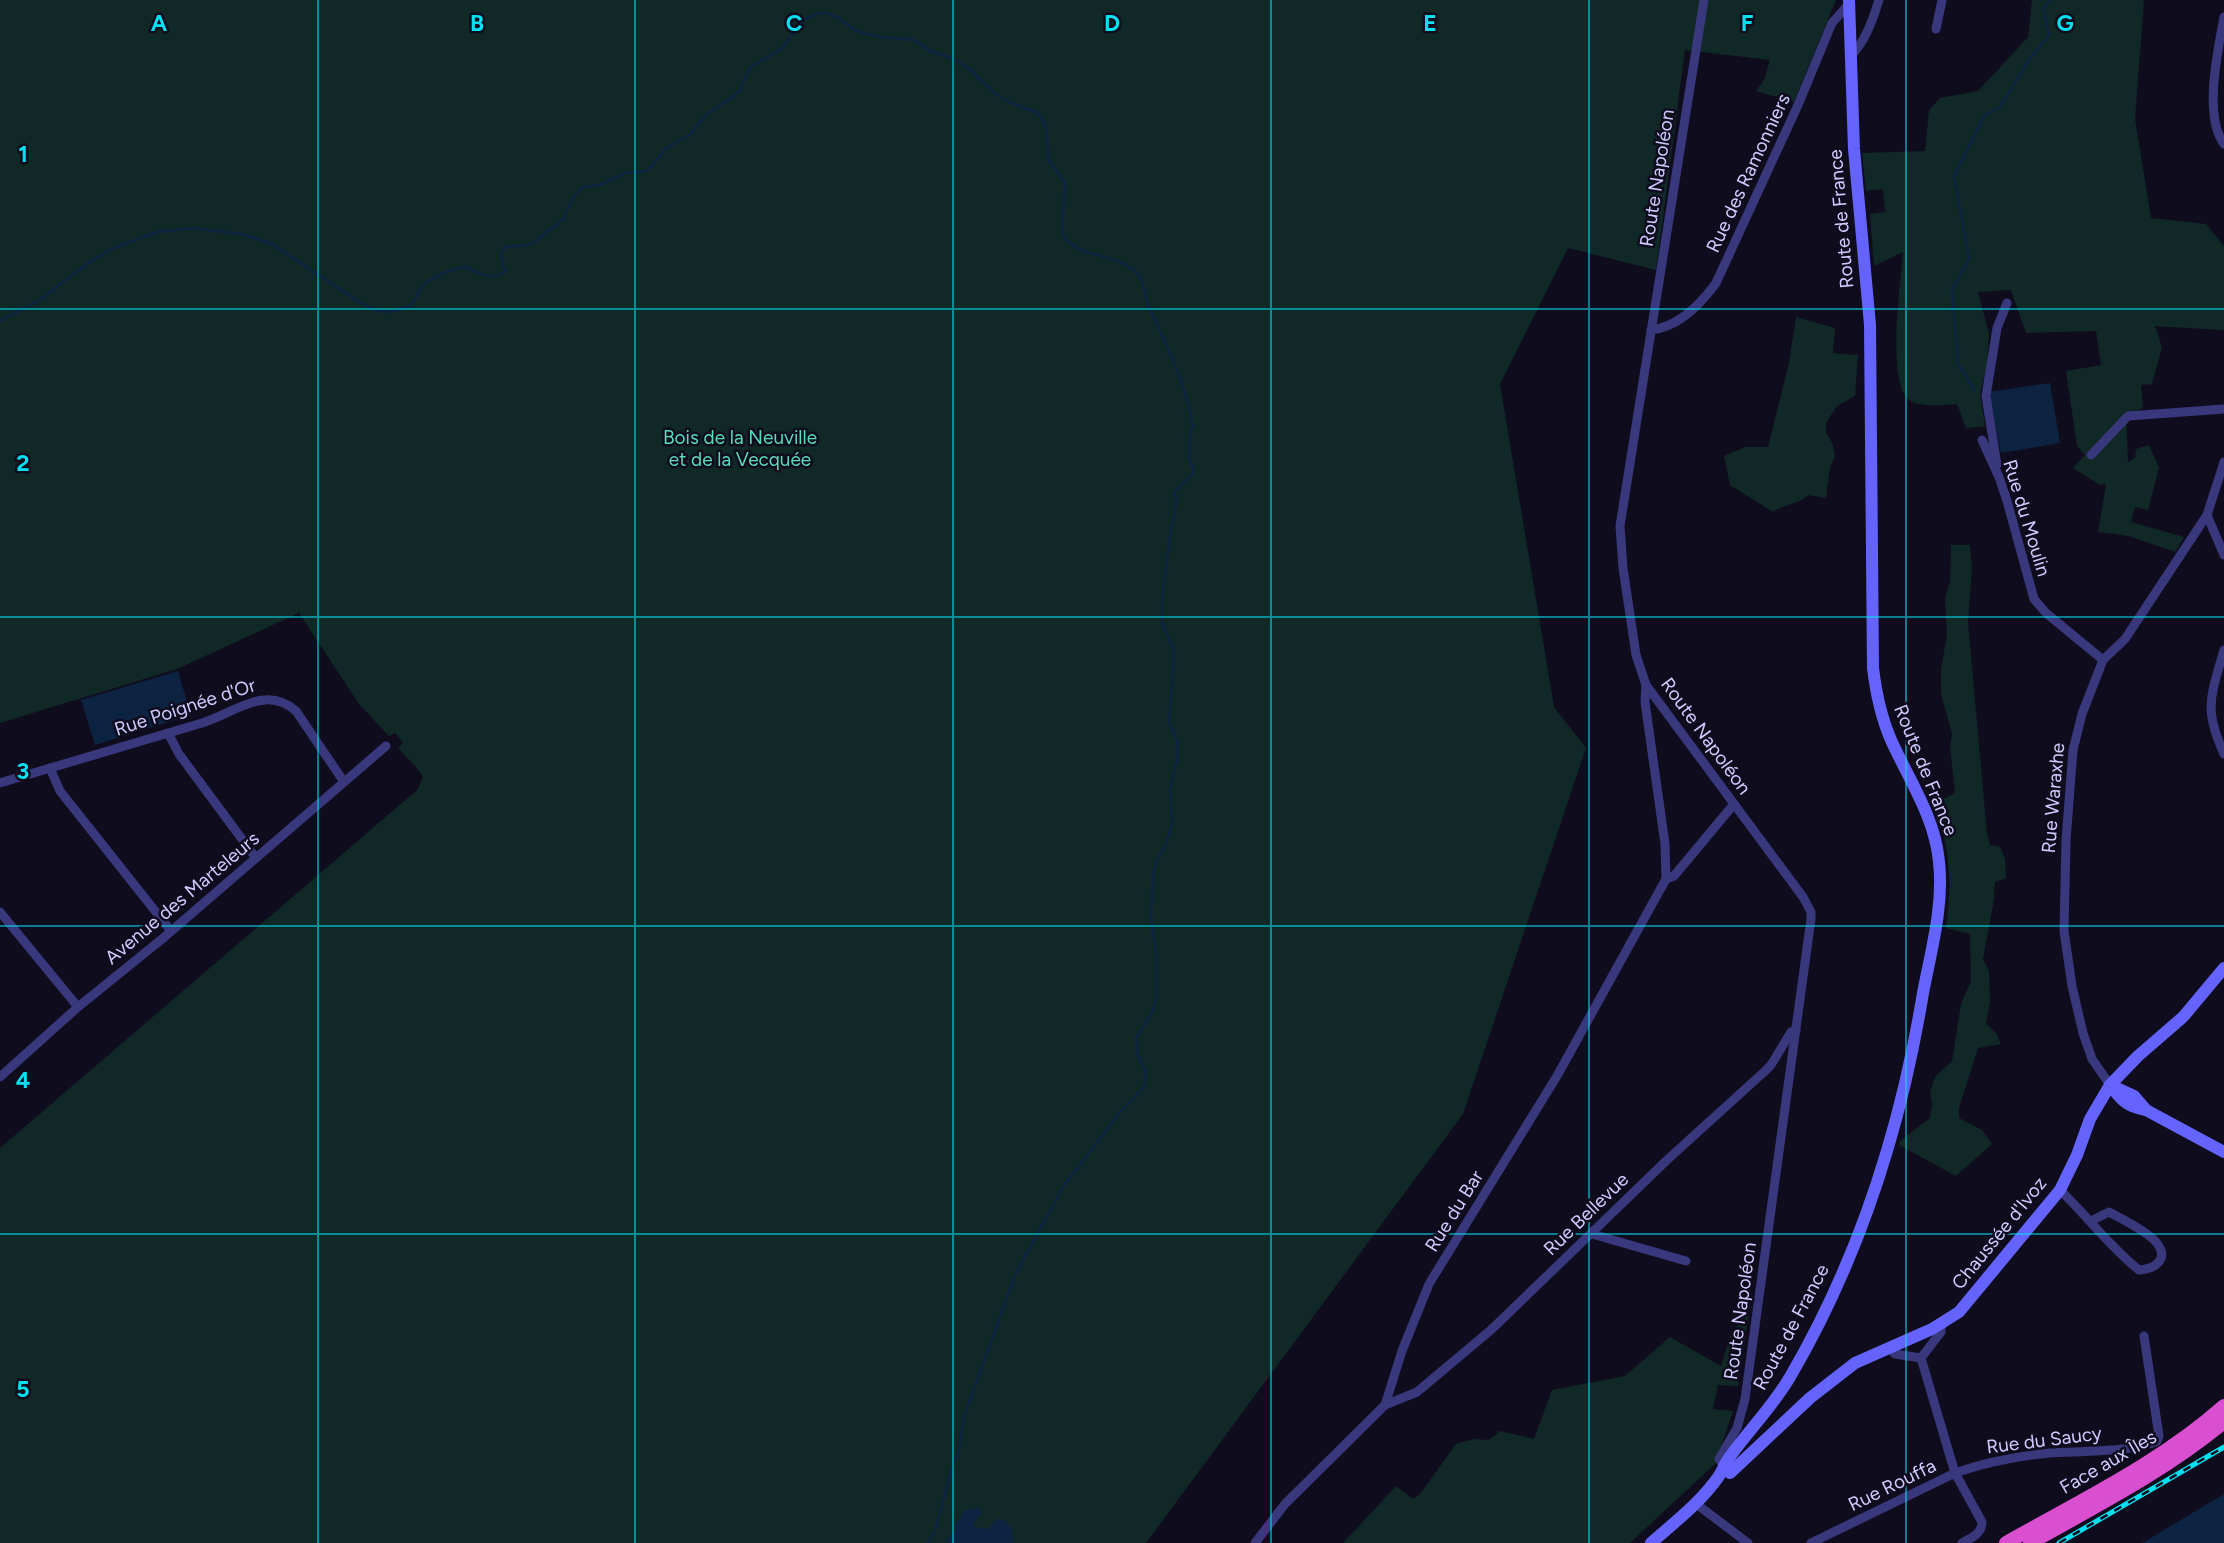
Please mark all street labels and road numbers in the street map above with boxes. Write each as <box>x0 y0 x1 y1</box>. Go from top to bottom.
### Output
street label: Rue des Ramonniers <box>1701 90 1795 256</box>
street label: Route Napoléon <box>1635 108 1679 248</box>
street label: Route de France <box>1823 149 1859 289</box>
street label: Rue du Moulin <box>1998 457 2056 579</box>
street label: Rue Poignée d'Or <box>111 673 259 741</box>
street label: Route Napoléon <box>1656 673 1756 799</box>
street label: Route de France <box>1889 701 1963 839</box>
street label: Rue Waraxhe <box>2037 742 2069 854</box>
street label: Avenue des Marteleurs <box>100 827 264 969</box>
street label: Rue du Bar <box>1420 1166 1488 1256</box>
street label: Rue Bellevue <box>1539 1168 1633 1260</box>
street label: Chaussée d'Ivoz <box>1947 1172 2051 1294</box>
street label: Route Napoléon <box>1719 1241 1761 1381</box>
street label: Route de France <box>1748 1260 1834 1394</box>
street label: Rue du Saucy <box>1985 1422 2103 1458</box>
street label: Face aux Îles <box>2056 1425 2161 1499</box>
street label: Rue Rouffa <box>1844 1454 1940 1516</box>

